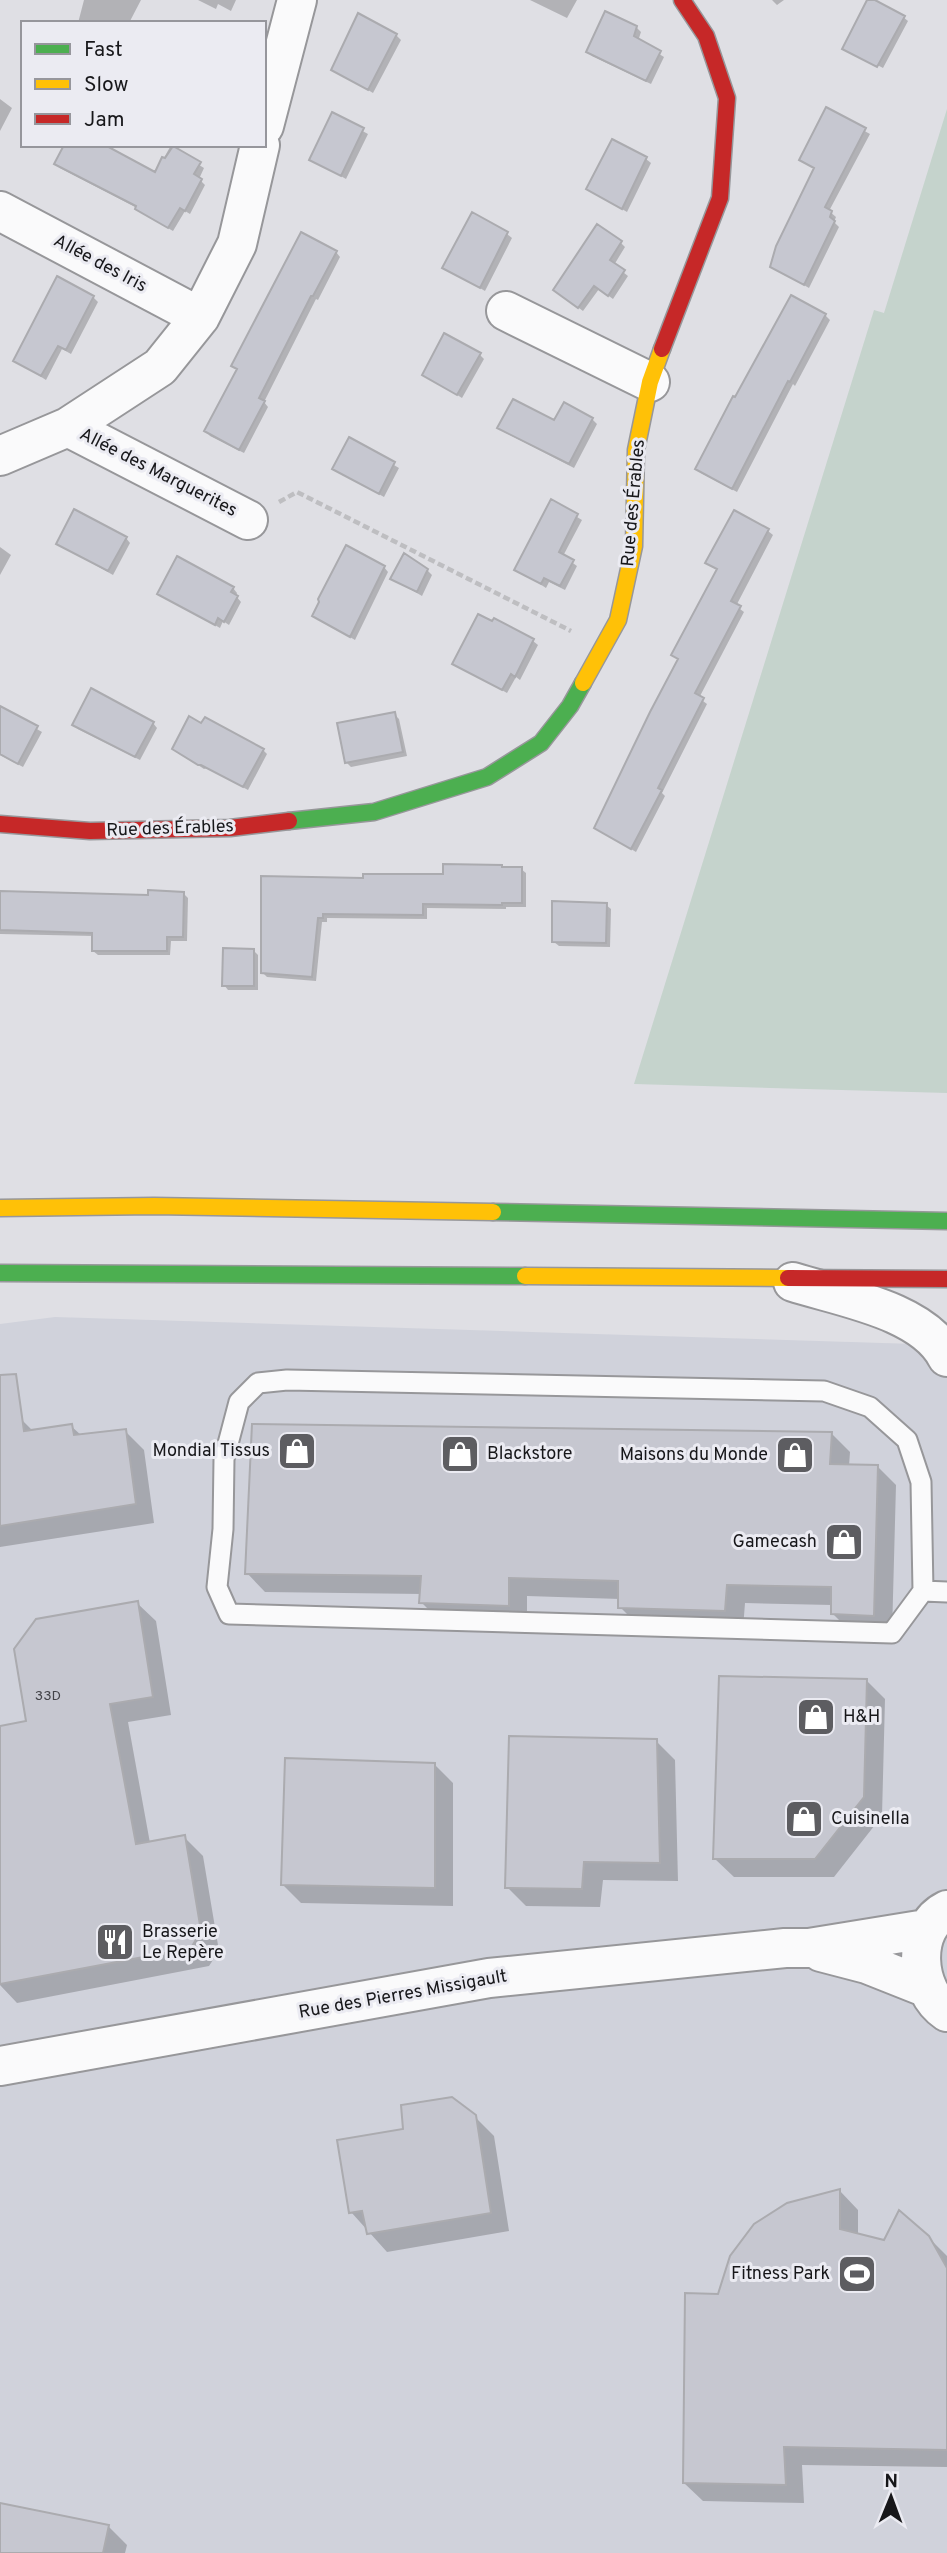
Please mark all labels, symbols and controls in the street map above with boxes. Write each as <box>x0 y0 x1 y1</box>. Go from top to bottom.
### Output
legend <box>21 21 266 147</box>
text: Fast <box>84 37 123 64</box>
text: Slow <box>84 72 129 99</box>
text: Jam <box>84 107 125 134</box>
street label: Allée des Iris <box>49 230 151 298</box>
street label: Allée des Marguerites <box>75 423 241 523</box>
street label: Rue des Érables <box>615 438 651 568</box>
street label: Rue des Érables <box>106 813 234 843</box>
shop icon: Mondial Tissus <box>276 1430 318 1472</box>
shop icon: Blackstore <box>439 1433 481 1475</box>
shop icon: Maisons du Monde <box>774 1434 816 1476</box>
place label: Mondial Tissus <box>152 1440 270 1463</box>
place label: Blackstore <box>487 1443 573 1466</box>
place label: Maisons du Monde <box>620 1444 768 1467</box>
shop icon: Gamecash <box>823 1521 865 1563</box>
place label: Gamecash <box>733 1531 817 1554</box>
house number: 33D <box>35 1688 61 1705</box>
shop icon: H&H <box>795 1696 837 1738</box>
place label: H&H <box>843 1706 880 1729</box>
shop icon: Cuisinella <box>783 1798 825 1840</box>
place label: Cuisinella <box>831 1808 909 1831</box>
restaurant icon: Brasserie Le Repère <box>94 1921 136 1963</box>
place label: Brasserie Le Repère <box>142 1921 224 1965</box>
street label: Rue des Pierres Missigault <box>297 1965 509 2025</box>
sports icon: Fitness Park <box>836 2253 878 2295</box>
place label: Fitness Park <box>731 2263 830 2286</box>
north arrow <box>856 2462 926 2532</box>
text: N <box>884 2470 898 2494</box>

